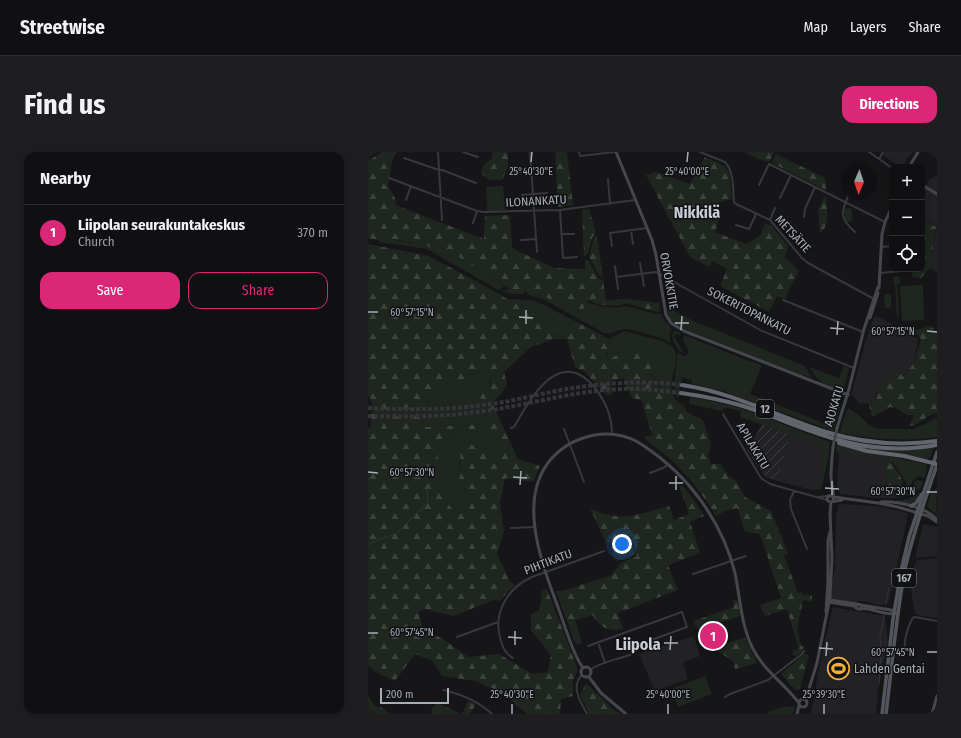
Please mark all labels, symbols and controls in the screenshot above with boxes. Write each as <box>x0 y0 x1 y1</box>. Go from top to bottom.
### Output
text: Streetwise <box>20 16 105 39</box>
text: Map <box>804 19 828 36</box>
text: Layers <box>850 19 886 36</box>
text: Share <box>908 19 941 36</box>
button: Directions <box>842 86 937 123</box>
text: Find us <box>24 88 106 121</box>
north arrow <box>841 164 877 200</box>
map controls <box>889 164 925 272</box>
button: + <box>889 164 925 200</box>
text: 25°40'30"E <box>509 166 553 178</box>
text: 25°40'00"E <box>665 166 709 178</box>
text: Nearby <box>40 168 91 189</box>
street label: ILONANKATU <box>505 192 567 210</box>
button: − <box>889 200 925 236</box>
district label: Nikkilä <box>674 203 720 222</box>
street label: METSÄTIE <box>772 212 815 256</box>
text: Liipolan seurakuntakeskus <box>78 216 245 234</box>
text: 1 <box>50 225 56 240</box>
text: 370 m <box>297 225 328 240</box>
text: Church <box>78 234 115 249</box>
button: locate <box>889 236 925 272</box>
street label: ORVOKKITIE <box>657 251 681 311</box>
button: Save <box>40 272 180 309</box>
button: Share <box>188 272 328 309</box>
street label: SOKERITOPANKATU <box>705 284 793 338</box>
text: 60°57'15"N <box>390 307 434 319</box>
text: 60°57'15"N <box>871 326 915 338</box>
street label: AJOKATU <box>821 384 847 428</box>
road number: 12 <box>756 400 774 418</box>
street label: APILAKATU <box>734 420 772 472</box>
text: 60°57'30"N <box>390 467 434 479</box>
text: 60°57'30"N <box>871 486 915 498</box>
your location <box>612 534 632 554</box>
street label: PIHTIKATU <box>522 546 574 578</box>
road number: 167 <box>892 569 916 587</box>
pin: 1 <box>700 621 726 651</box>
text: 60°57'45"N <box>390 627 434 639</box>
district label: Liipola <box>615 635 661 654</box>
text: 60°57'45"N <box>871 647 915 659</box>
sports icon: Lahden Gentai <box>826 656 852 682</box>
place label: Lahden Gentai <box>854 662 925 676</box>
scale bar <box>380 686 449 705</box>
text: 200 m <box>386 688 413 701</box>
text: 25°40'30"E <box>490 689 534 701</box>
text: 25°40'00"E <box>646 689 690 701</box>
text: 25°39'30"E <box>803 689 846 701</box>

